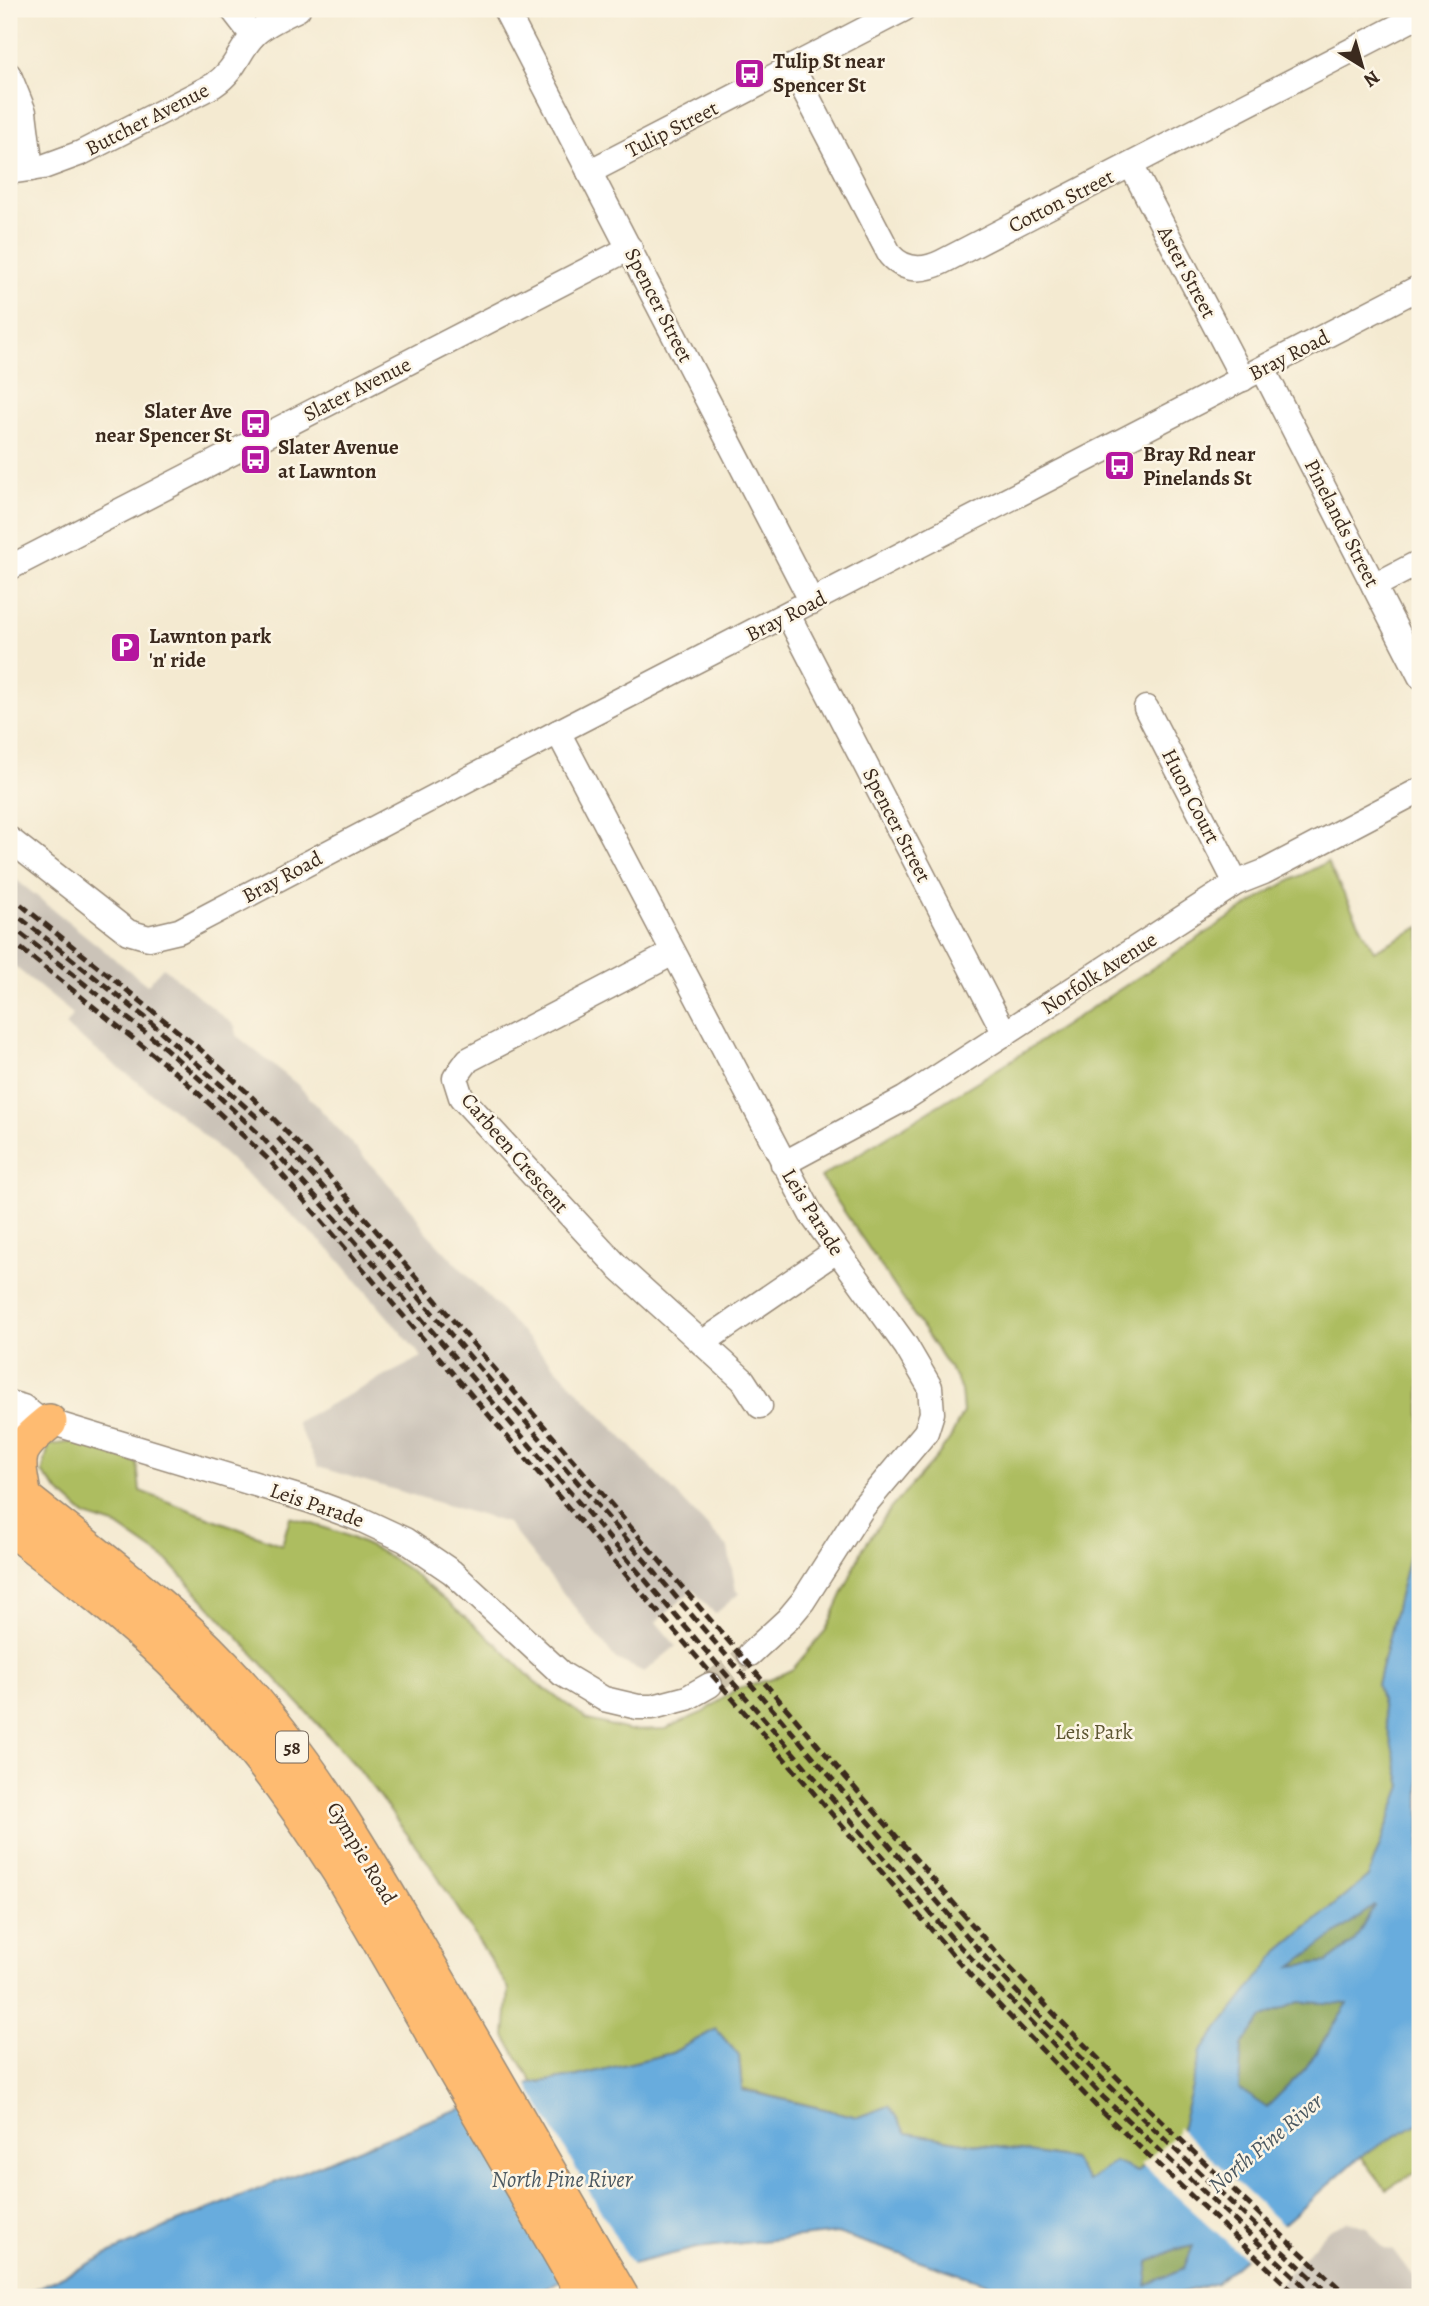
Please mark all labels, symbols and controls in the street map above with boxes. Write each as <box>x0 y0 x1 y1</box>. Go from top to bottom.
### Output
north arrow <box>1328 32 1398 102</box>
place label: Tulip St near Spencer St <box>773 47 885 99</box>
bus stop icon: Tulip St near Spencer St <box>733 56 767 90</box>
text: N <box>1358 64 1385 93</box>
street label: Butcher Avenue <box>80 76 214 162</box>
street label: Tulip Street <box>621 94 723 164</box>
street label: Cotton Street <box>1003 162 1119 240</box>
street label: Aster Street <box>1150 220 1223 323</box>
street label: Spencer Street <box>618 243 700 367</box>
street label: Bray Road <box>1244 322 1335 387</box>
street label: Slater Avenue <box>299 350 415 428</box>
place label: Slater Ave near Spencer St <box>95 397 232 449</box>
bus stop icon: Slater Ave near Spencer St <box>238 406 272 440</box>
place label: Slater Avenue at Lawnton <box>278 433 399 485</box>
place label: Bray Rd near Pinelands St <box>1143 440 1256 492</box>
bus stop icon: Slater Avenue at Lawnton <box>238 442 272 476</box>
bus stop icon: Bray Rd near Pinelands St <box>1103 449 1137 483</box>
street label: Pinelands Street <box>1298 454 1386 592</box>
street label: Bray Road <box>741 583 832 648</box>
place label: Lawnton park 'n' ride <box>149 622 271 674</box>
parking icon: Lawnton park 'n' ride <box>109 631 143 665</box>
street label: Huon Court <box>1155 744 1227 848</box>
street label: Spencer Street <box>856 763 938 887</box>
street label: Bray Road <box>237 844 328 910</box>
street label: Norfolk Avenue <box>1036 925 1162 1021</box>
street label: Carbeen Crescent <box>455 1087 575 1219</box>
street label: Leis Parade <box>775 1163 851 1261</box>
street label: Leis Parade <box>266 1476 368 1534</box>
park label: Leis Park <box>1055 1718 1134 1746</box>
road number: 58 <box>276 1732 308 1763</box>
street label: Gympie Road <box>320 1797 404 1910</box>
water label: North Pine River <box>1201 2086 1330 2200</box>
water label: North Pine River <box>492 2164 633 2195</box>

